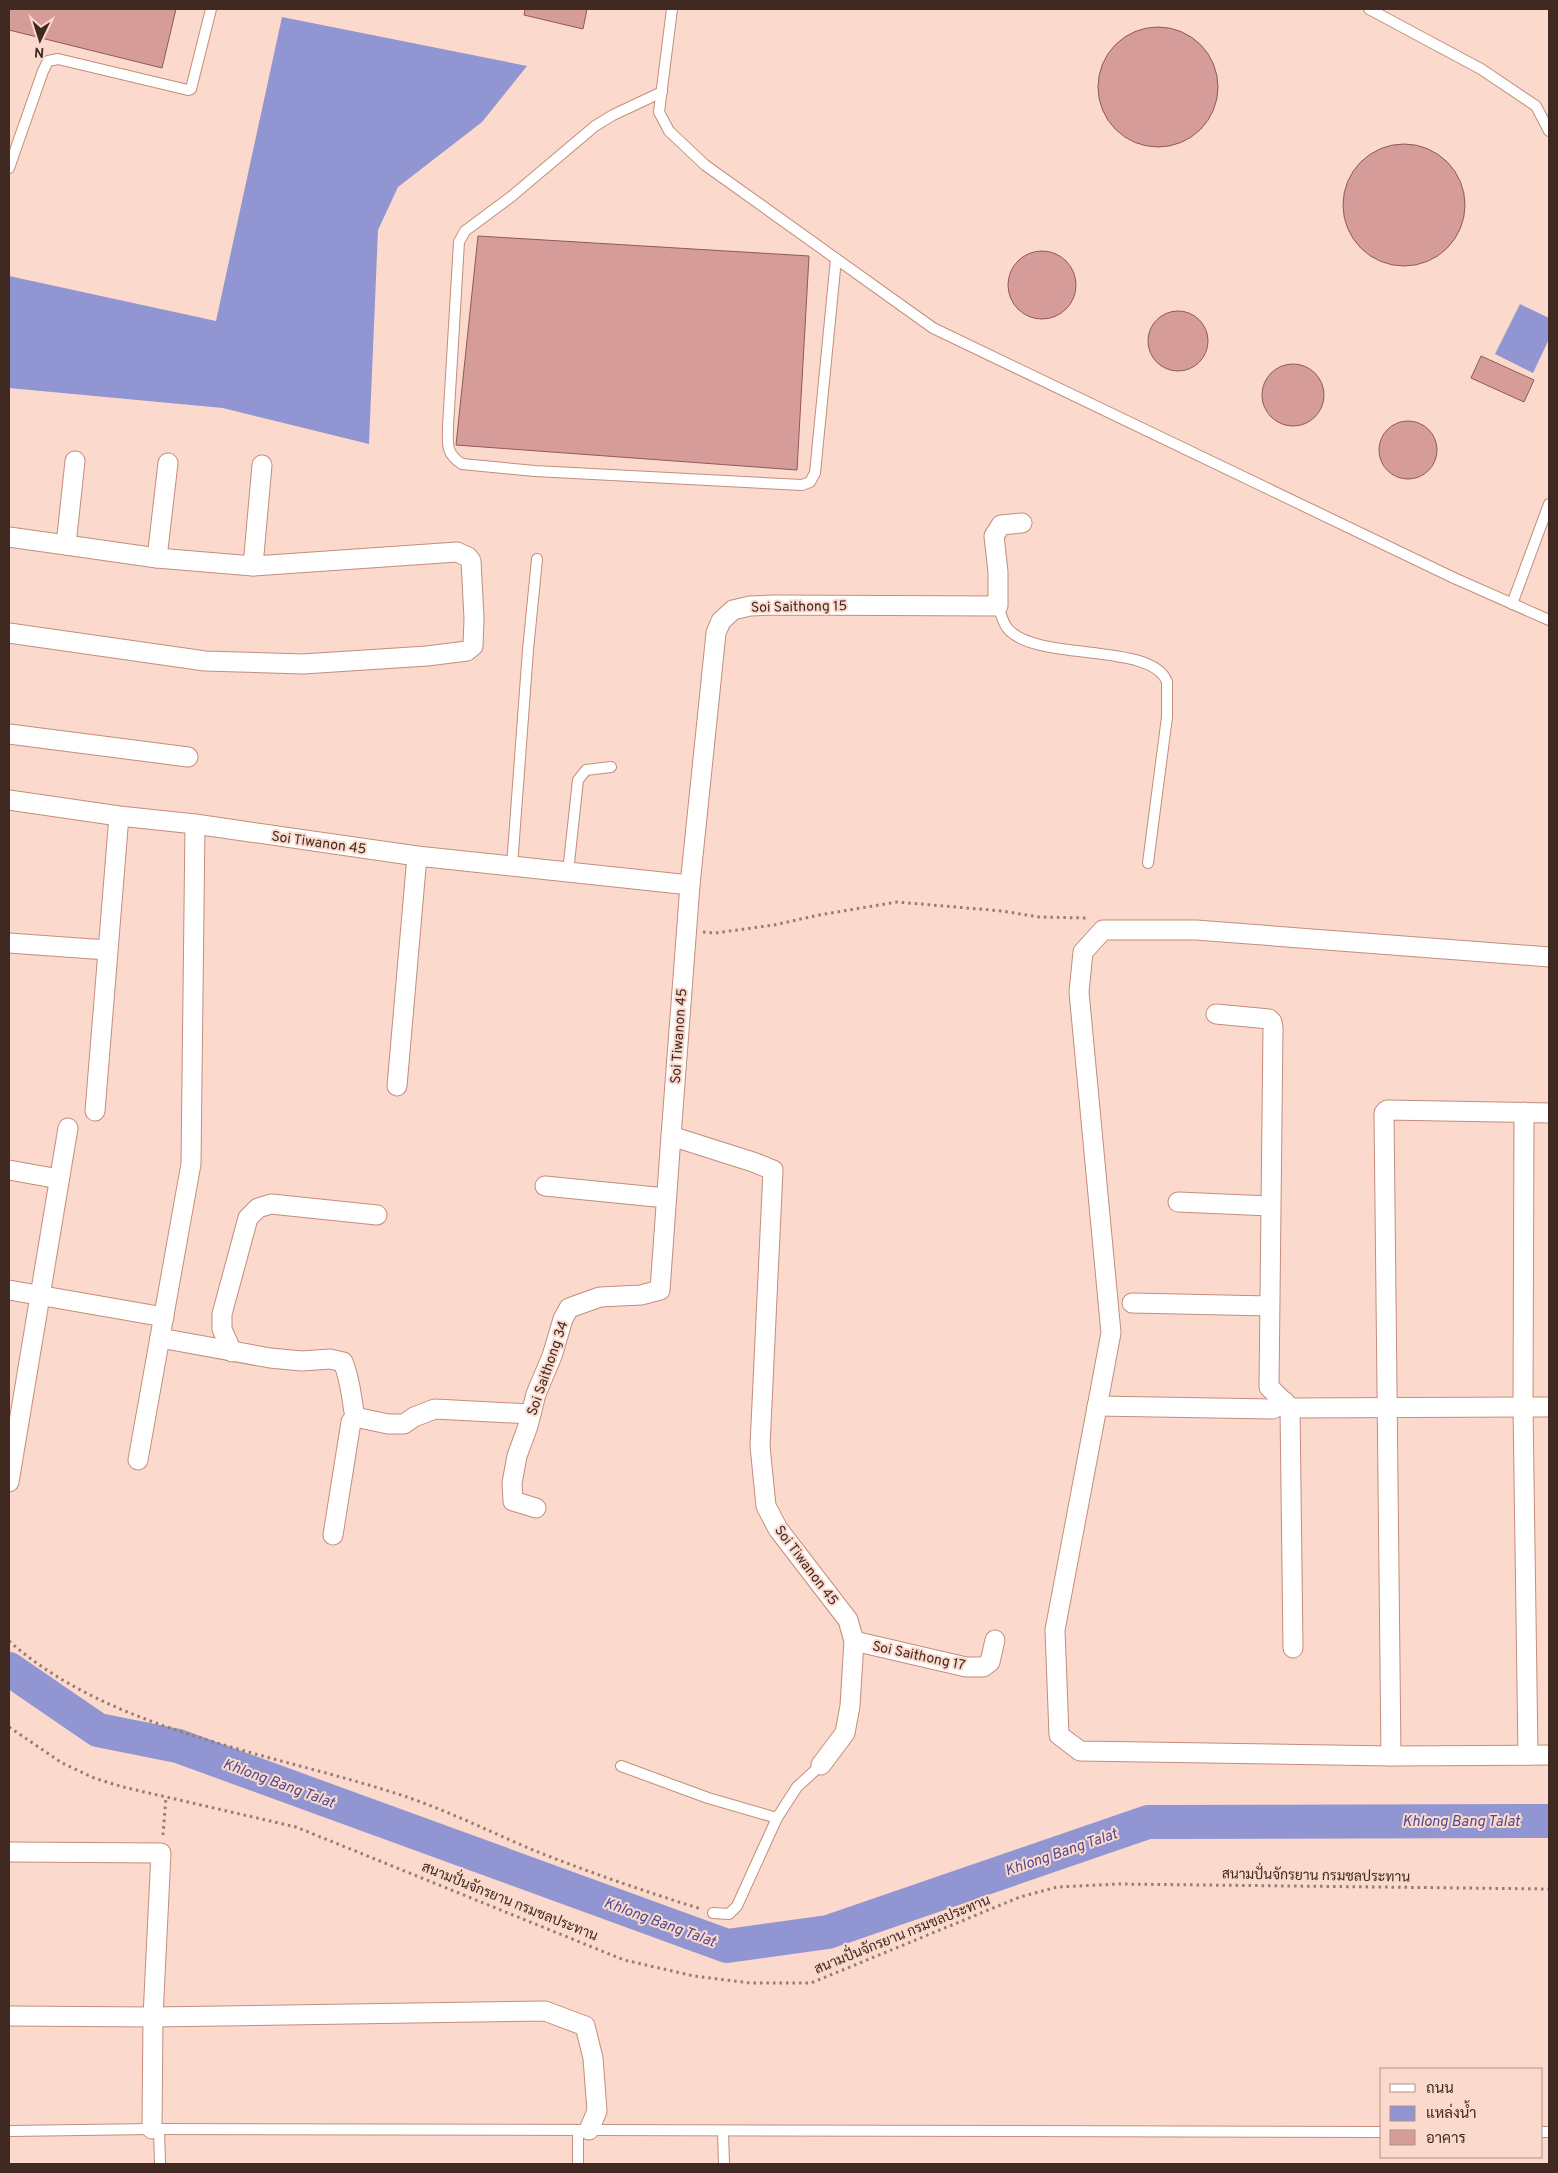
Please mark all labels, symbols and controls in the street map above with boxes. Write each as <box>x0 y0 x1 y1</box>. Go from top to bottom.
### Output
north arrow <box>15 15 65 65</box>
text: N <box>34 43 45 60</box>
street label: Soi Saithong 15 <box>751 598 847 617</box>
street label: Soi Tiwanon 45 <box>270 828 367 859</box>
street label: Soi Tiwanon 45 <box>668 988 691 1084</box>
street label: Soi Saithong 34 <box>524 1319 573 1418</box>
street label: Soi Tiwanon 45 <box>770 1523 841 1609</box>
street label: Soi Saithong 17 <box>871 1638 967 1675</box>
water label: Khlong Bang Talat <box>220 1755 338 1814</box>
water label: Khlong Bang Talat <box>1402 1813 1520 1832</box>
water label: Khlong Bang Talat <box>1003 1825 1121 1882</box>
street label: สนามปั่นจักรยาน กรมชลประทาน <box>419 1855 602 1946</box>
street label: สนามปั่นจักรยาน กรมชลประทาน <box>1222 1862 1411 1887</box>
street label: สนามปั่นจักรยาน กรมชลประทาน <box>810 1888 993 1979</box>
water label: Khlong Bang Talat <box>601 1894 719 1953</box>
legend <box>1380 2068 1543 2158</box>
text: ถนน <box>1426 2080 1454 2099</box>
text: แหล่งน้ำ <box>1426 2100 1477 2124</box>
text: อาคาร <box>1426 2130 1466 2149</box>

